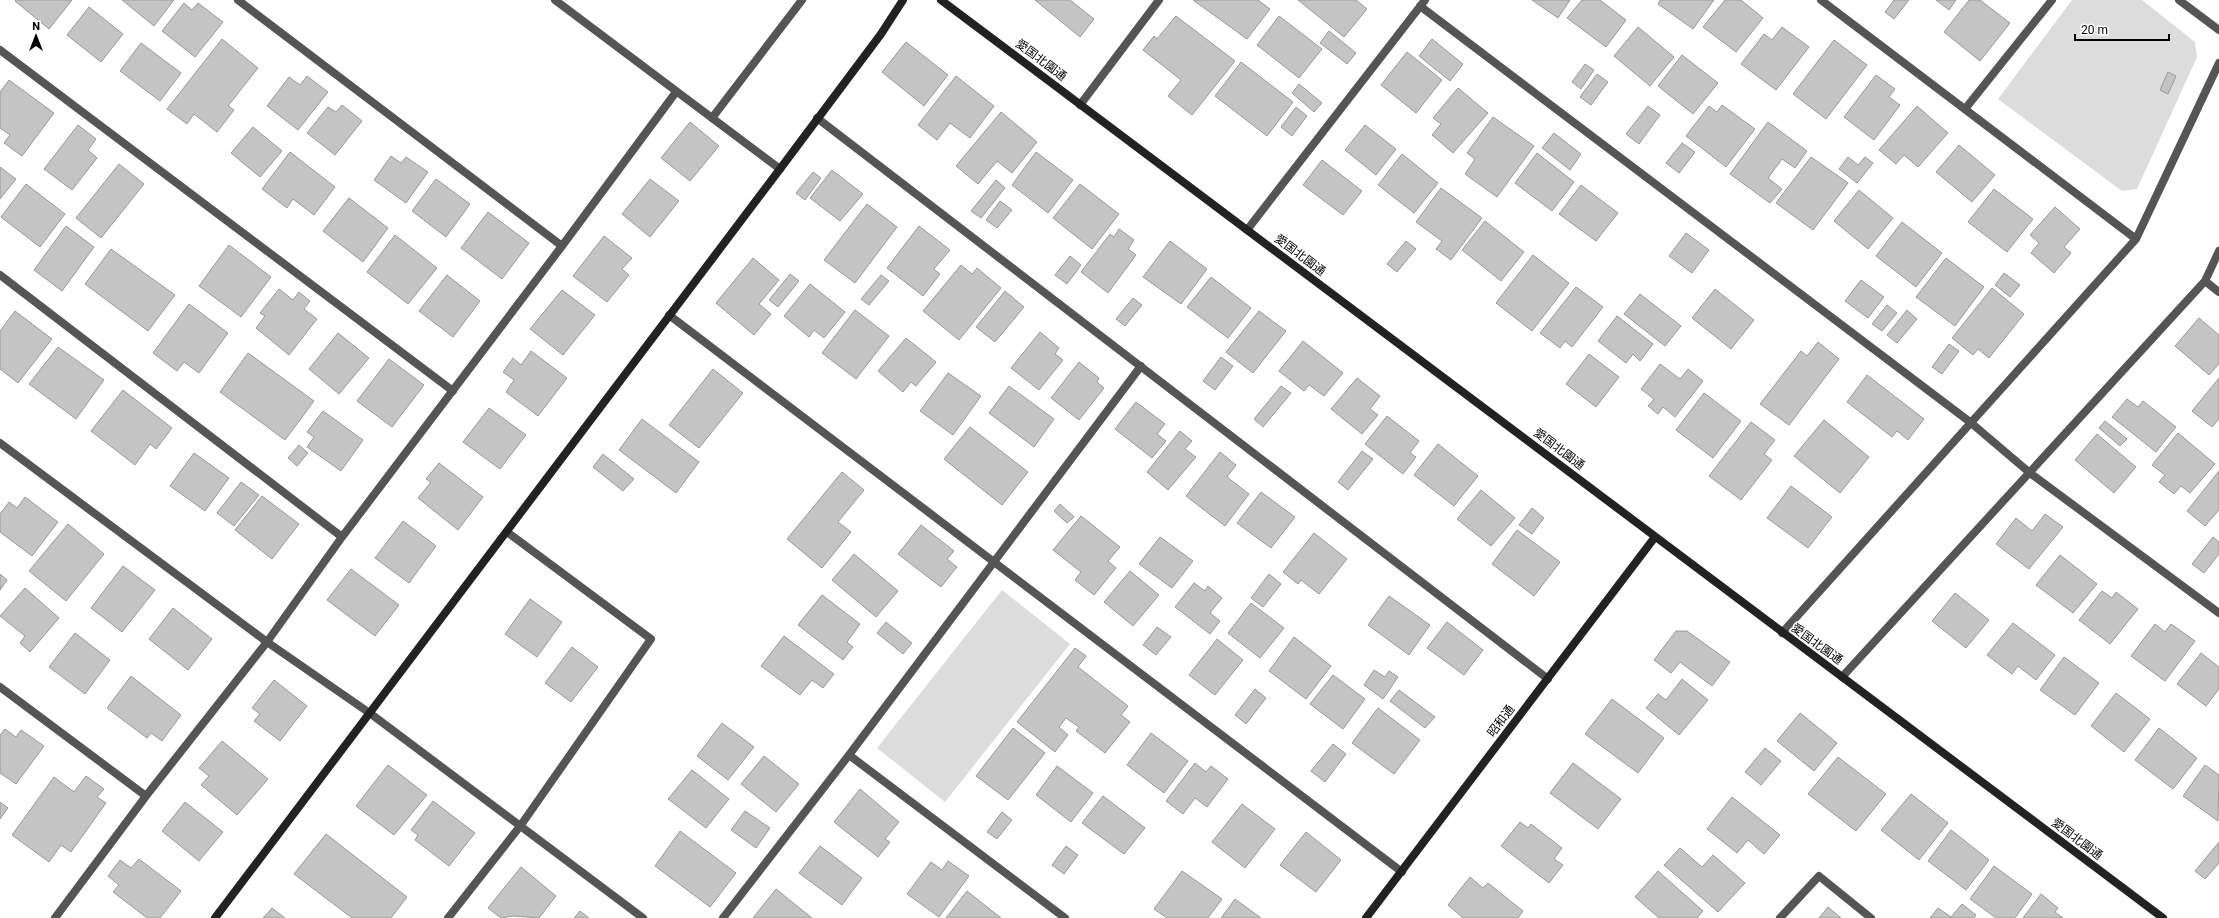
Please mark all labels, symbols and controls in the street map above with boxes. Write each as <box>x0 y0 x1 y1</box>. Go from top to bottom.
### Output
north arrow <box>16 16 56 56</box>
scale bar <box>2075 16 2169 42</box>
text: N <box>32 20 40 33</box>
text: 20 m <box>2081 23 2108 37</box>
street label: 愛国北園通 <box>1013 36 1069 84</box>
street label: 愛国北園通 <box>1272 231 1328 279</box>
street label: 愛国北園通 <box>1531 425 1587 473</box>
street label: 愛国北園通 <box>1789 621 1845 667</box>
street label: 昭和通 <box>1485 702 1517 740</box>
street label: 愛国北園通 <box>2049 815 2105 863</box>

